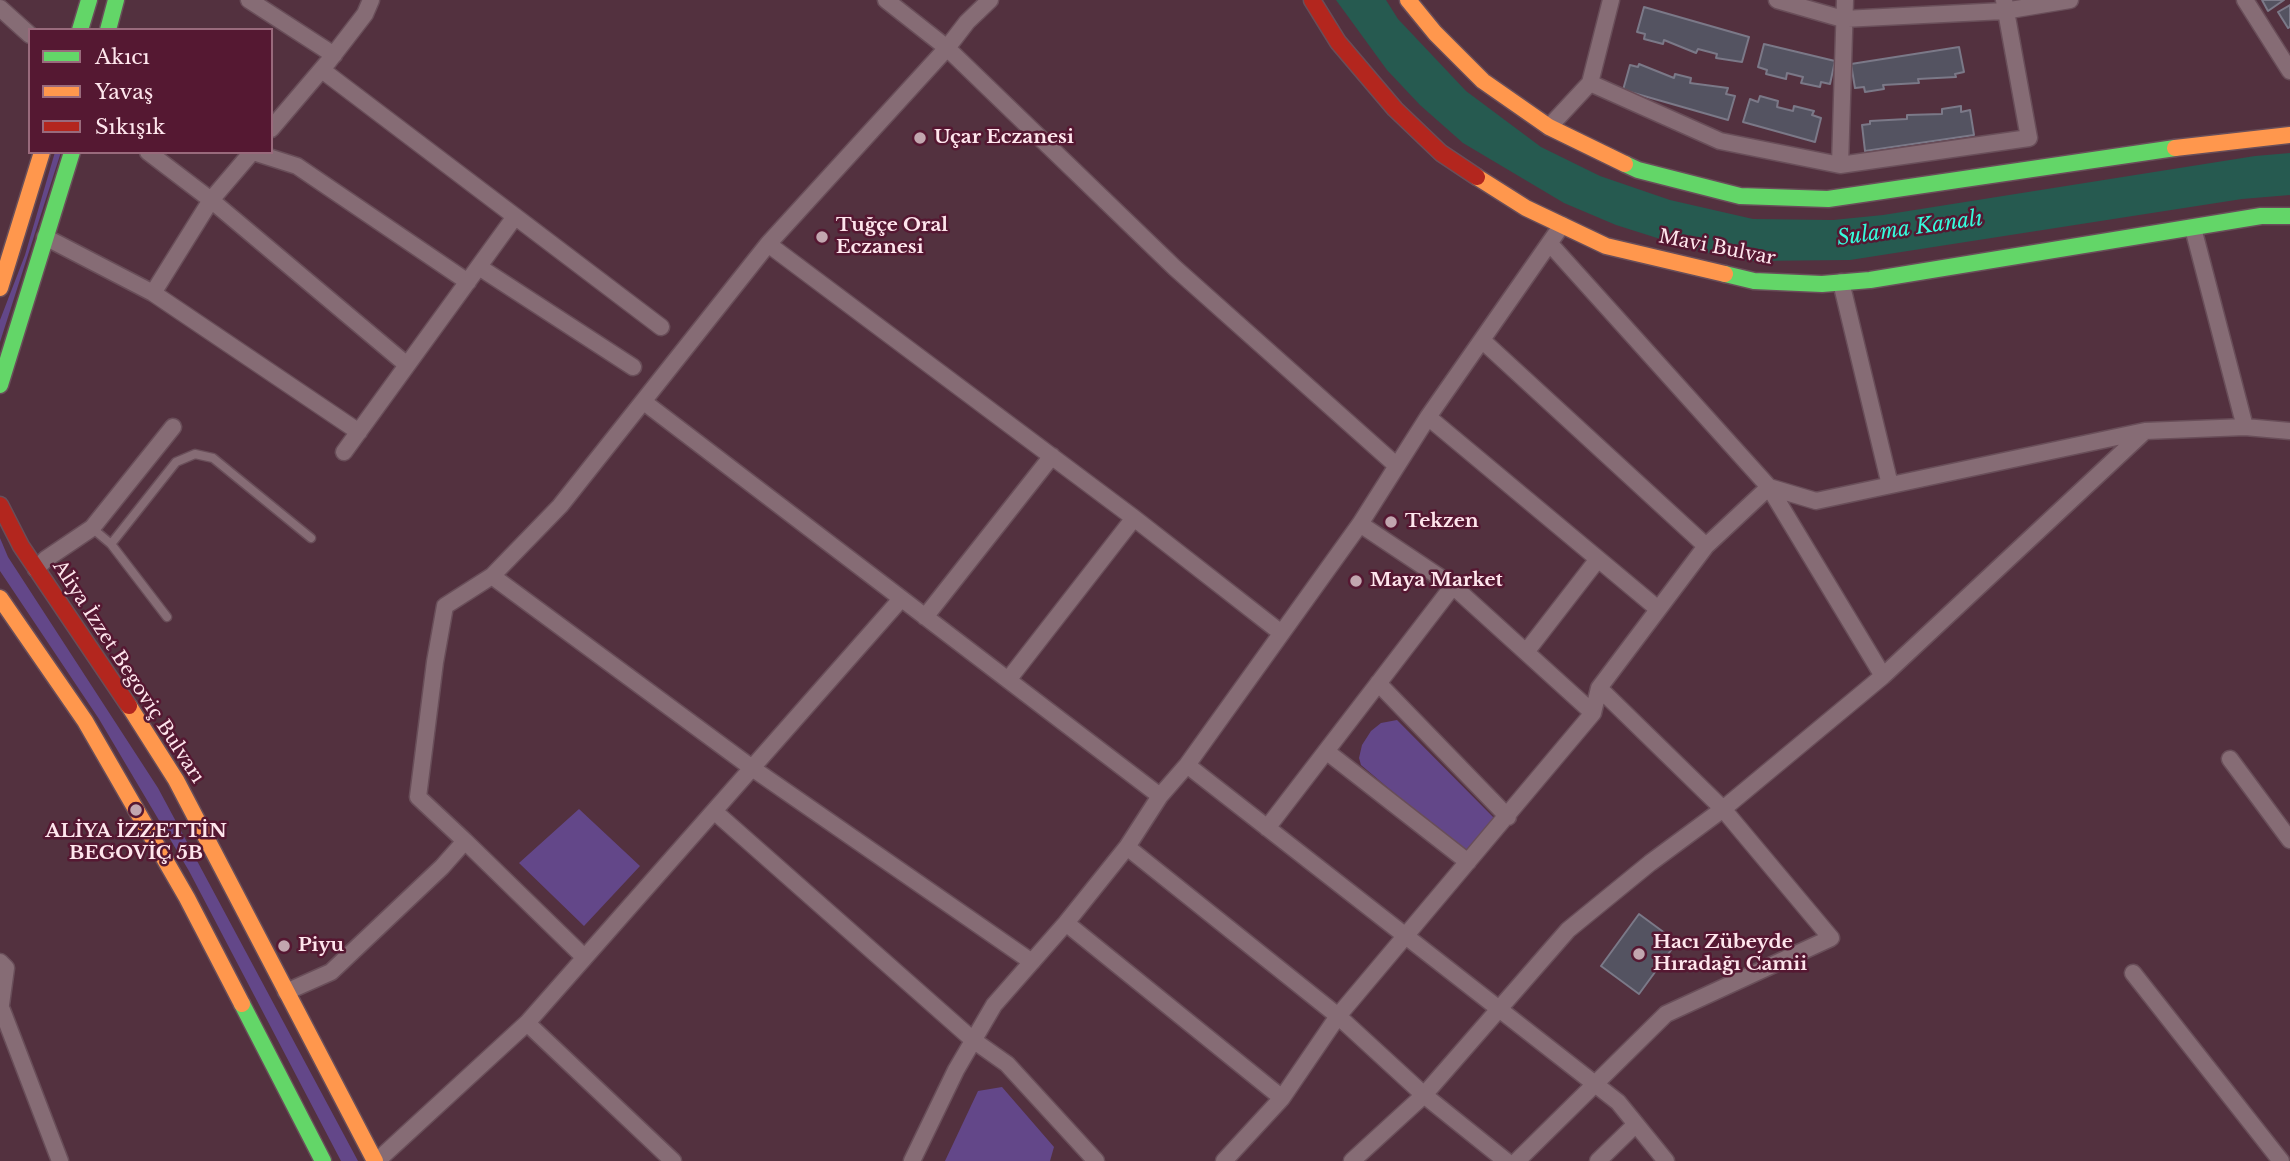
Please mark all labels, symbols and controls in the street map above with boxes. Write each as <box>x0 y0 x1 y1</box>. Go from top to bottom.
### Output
legend <box>28 28 273 154</box>
text: Akıcı <box>95 44 150 70</box>
text: Yavaş <box>95 79 153 105</box>
text: Sıkışık <box>95 114 165 140</box>
place label: Uçar Eczanesi <box>934 127 1074 149</box>
marker: Uçar Eczanesi <box>912 130 928 146</box>
water label: Sulama Kanalı <box>1835 206 1985 252</box>
place label: Tuğçe Oral Eczanesi <box>836 215 948 259</box>
street label: Mavi Bulvar <box>1657 225 1777 271</box>
marker: Tuğçe Oral Eczanesi <box>814 229 830 245</box>
place label: Tekzen <box>1405 511 1479 533</box>
marker: Tekzen <box>1383 514 1399 530</box>
street label: Aliya İzzet Begoviç Bulvarı <box>47 556 209 788</box>
place label: Maya Market <box>1370 570 1503 592</box>
marker: Maya Market <box>1348 573 1364 589</box>
marker: ALİYA İZZETTİN BEGOVİÇ 5B <box>128 802 144 818</box>
place label: ALİYA İZZETTİN BEGOVİÇ 5B <box>45 821 227 865</box>
place label: Hacı Zübeyde Hıradağı Camii <box>1653 932 1807 976</box>
place label: Piyu <box>298 935 344 957</box>
marker: Piyu <box>276 938 292 954</box>
marker: Hacı Zübeyde Hıradağı Camii <box>1631 946 1647 962</box>

